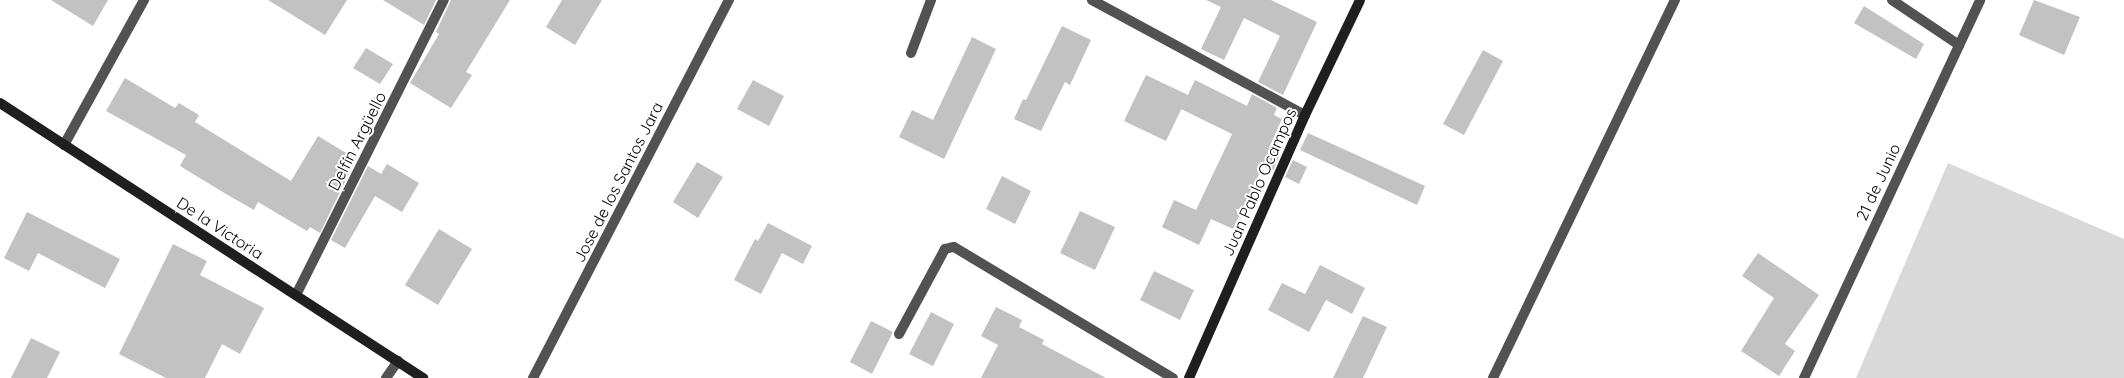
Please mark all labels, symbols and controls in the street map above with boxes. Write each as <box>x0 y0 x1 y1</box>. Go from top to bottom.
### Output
street label: Delfín Argüello <box>324 88 390 194</box>
street label: Jose de los Santos Jara <box>569 99 667 265</box>
street label: Juan Pablo Ocampos <box>1218 105 1300 259</box>
street label: 21 de Junio <box>1852 140 1904 224</box>
street label: De la Victoria <box>173 193 267 263</box>

